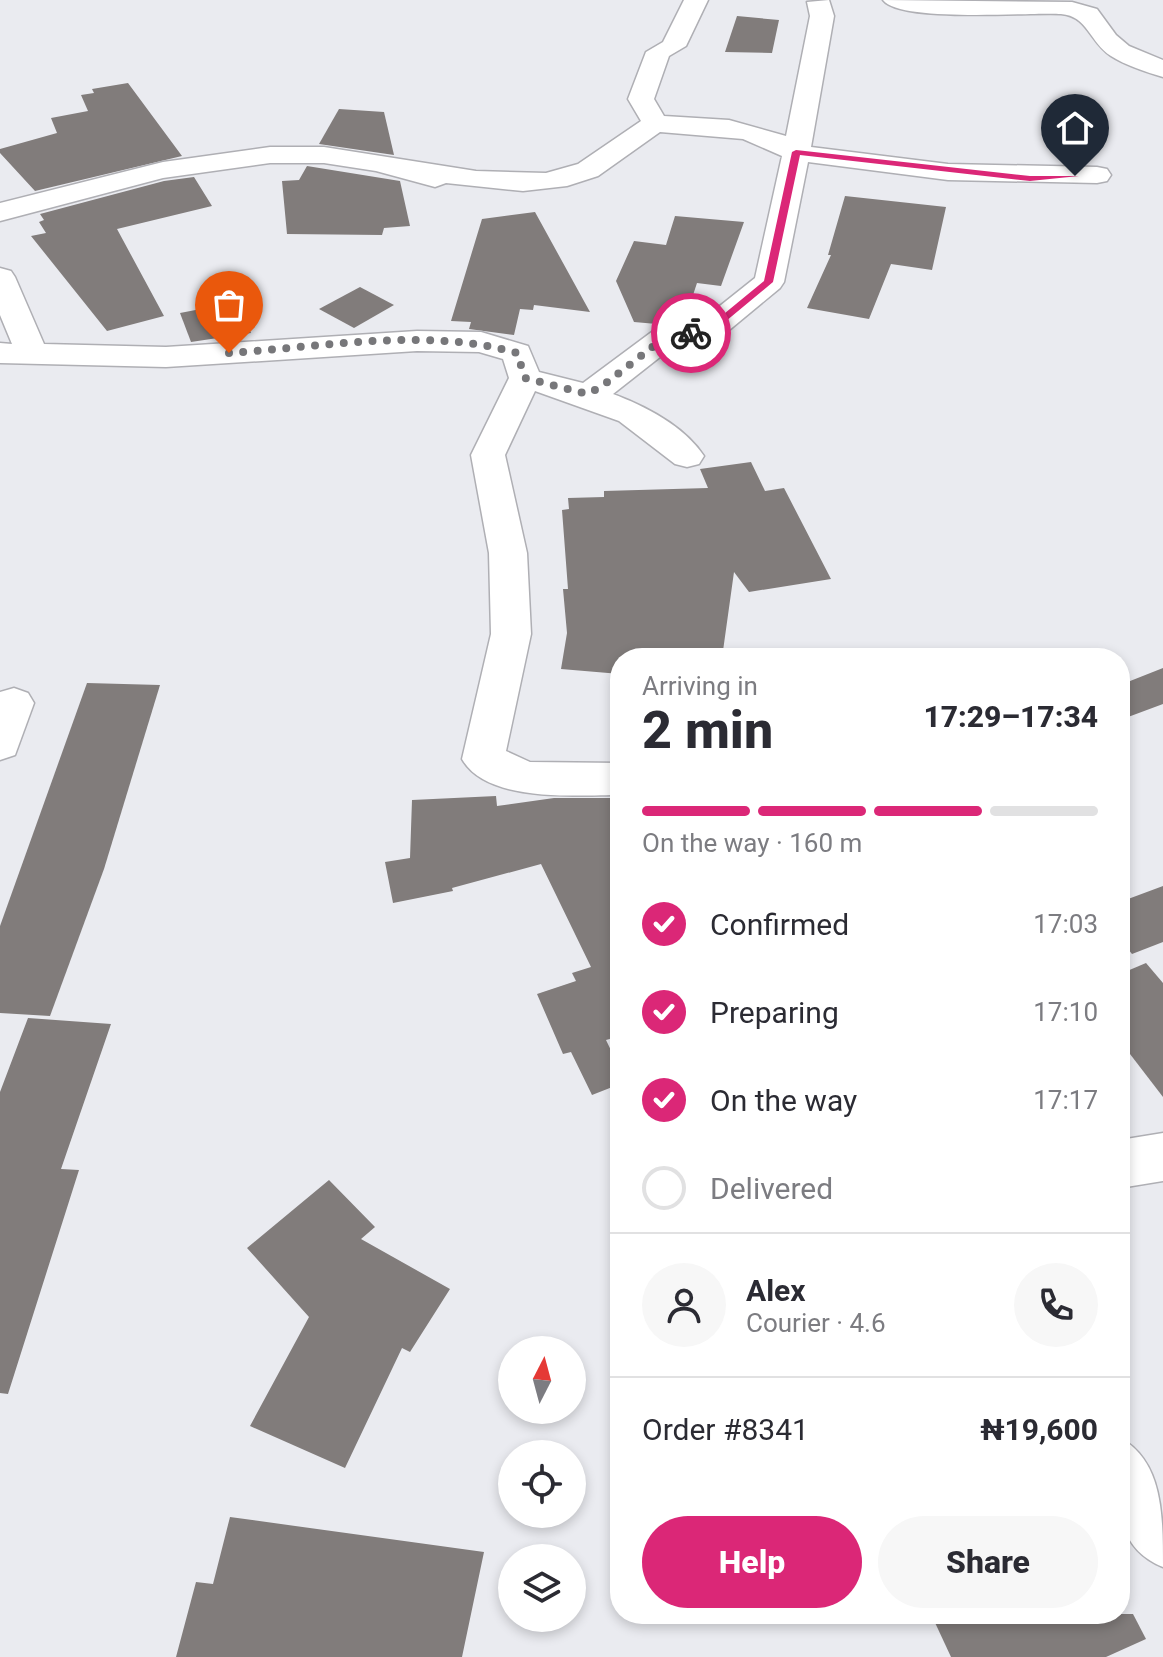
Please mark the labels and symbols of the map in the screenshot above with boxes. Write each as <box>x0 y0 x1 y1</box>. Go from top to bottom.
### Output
pin <box>1041 94 1109 176</box>
pin <box>195 271 263 353</box>
courier <box>651 293 731 373</box>
north arrow <box>498 1336 586 1424</box>

